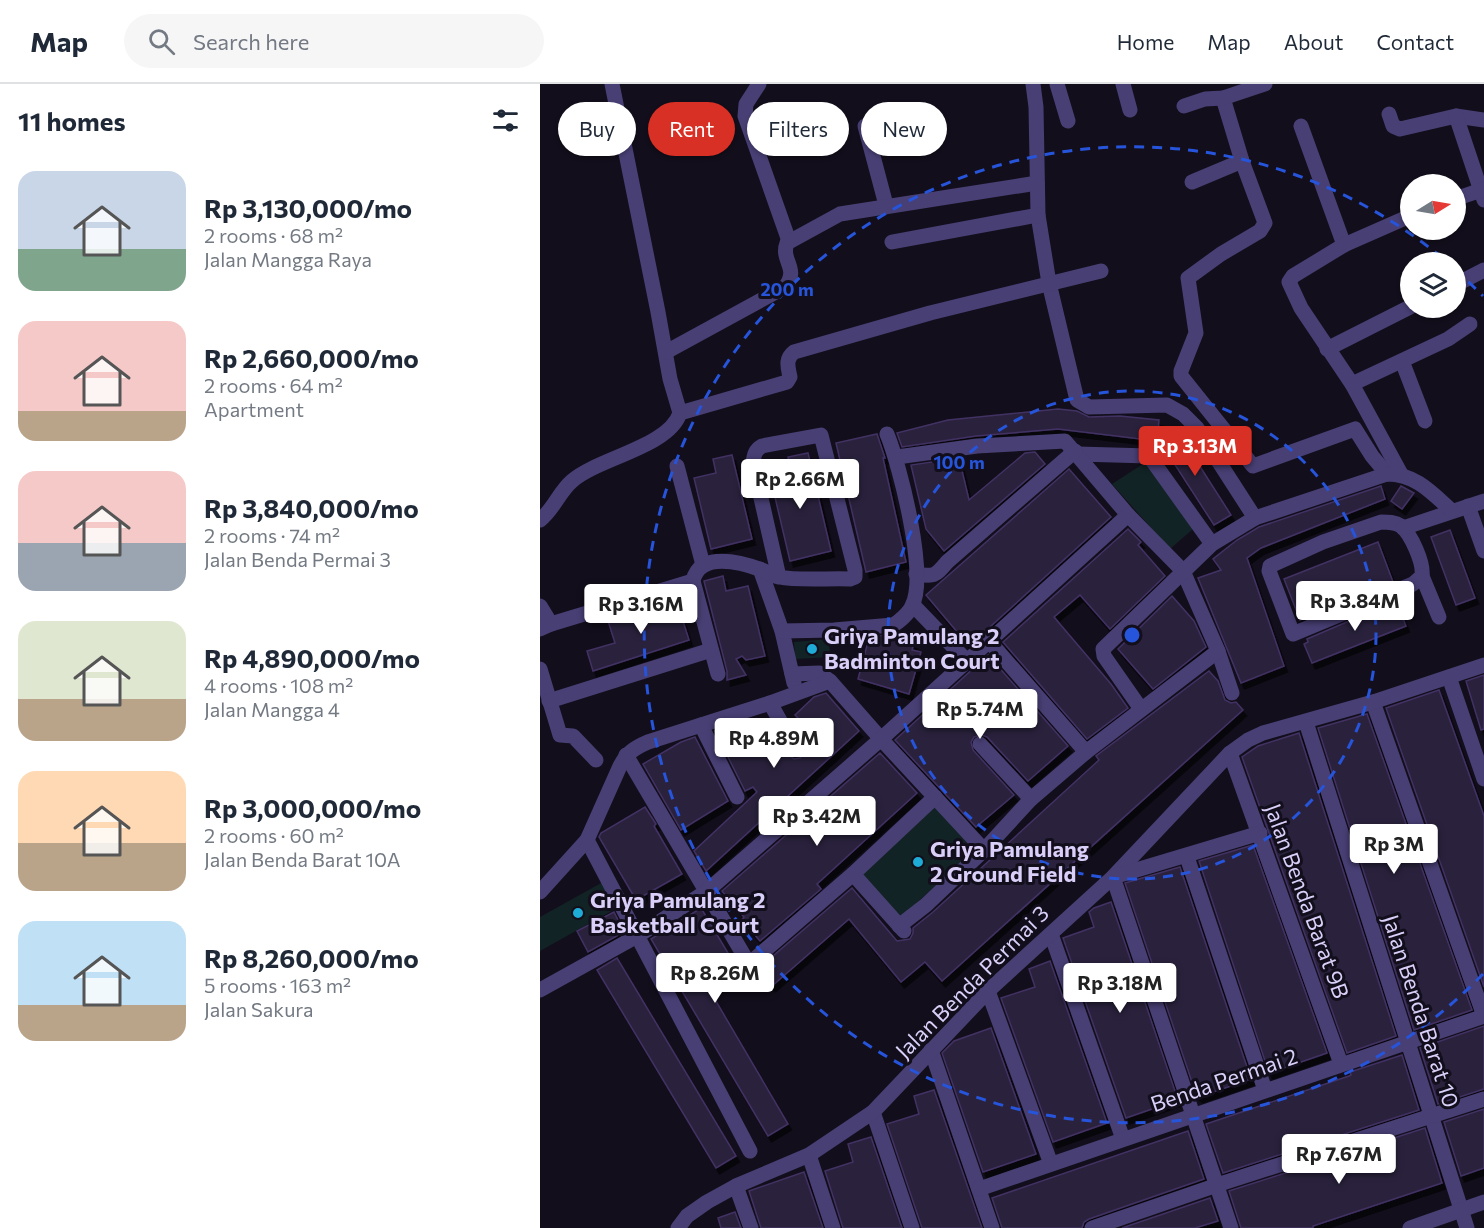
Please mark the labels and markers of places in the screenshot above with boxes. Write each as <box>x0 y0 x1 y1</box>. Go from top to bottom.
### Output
pin: Rp 3.13M <box>1133 426 1257 477</box>
pin: Rp 2.66M <box>738 459 862 510</box>
pin: Rp 3.84M <box>1293 581 1417 632</box>
pin: Rp 3.16M <box>579 584 703 635</box>
place label: Griya Pamulang 2 Badminton Court <box>824 622 1000 674</box>
centre of rings <box>1122 625 1142 645</box>
marker: Griya Pamulang 2 Badminton Court <box>805 642 819 656</box>
pin: Rp 5.74M <box>918 689 1042 740</box>
pin: Rp 4.89M <box>712 718 836 769</box>
pin: Rp 3.42M <box>755 796 879 847</box>
pin: Rp 3M <box>1352 824 1436 875</box>
place label: Griya Pamulang 2 Ground Field <box>930 835 1089 887</box>
marker: Griya Pamulang 2 Ground Field <box>911 855 925 869</box>
place label: Griya Pamulang 2 Basketball Court <box>590 886 766 938</box>
marker: Griya Pamulang 2 Basketball Court <box>571 906 585 920</box>
pin: Rp 8.26M <box>653 953 777 1004</box>
pin: Rp 3.18M <box>1058 963 1182 1014</box>
pin: Rp 7.67M <box>1277 1134 1401 1185</box>

